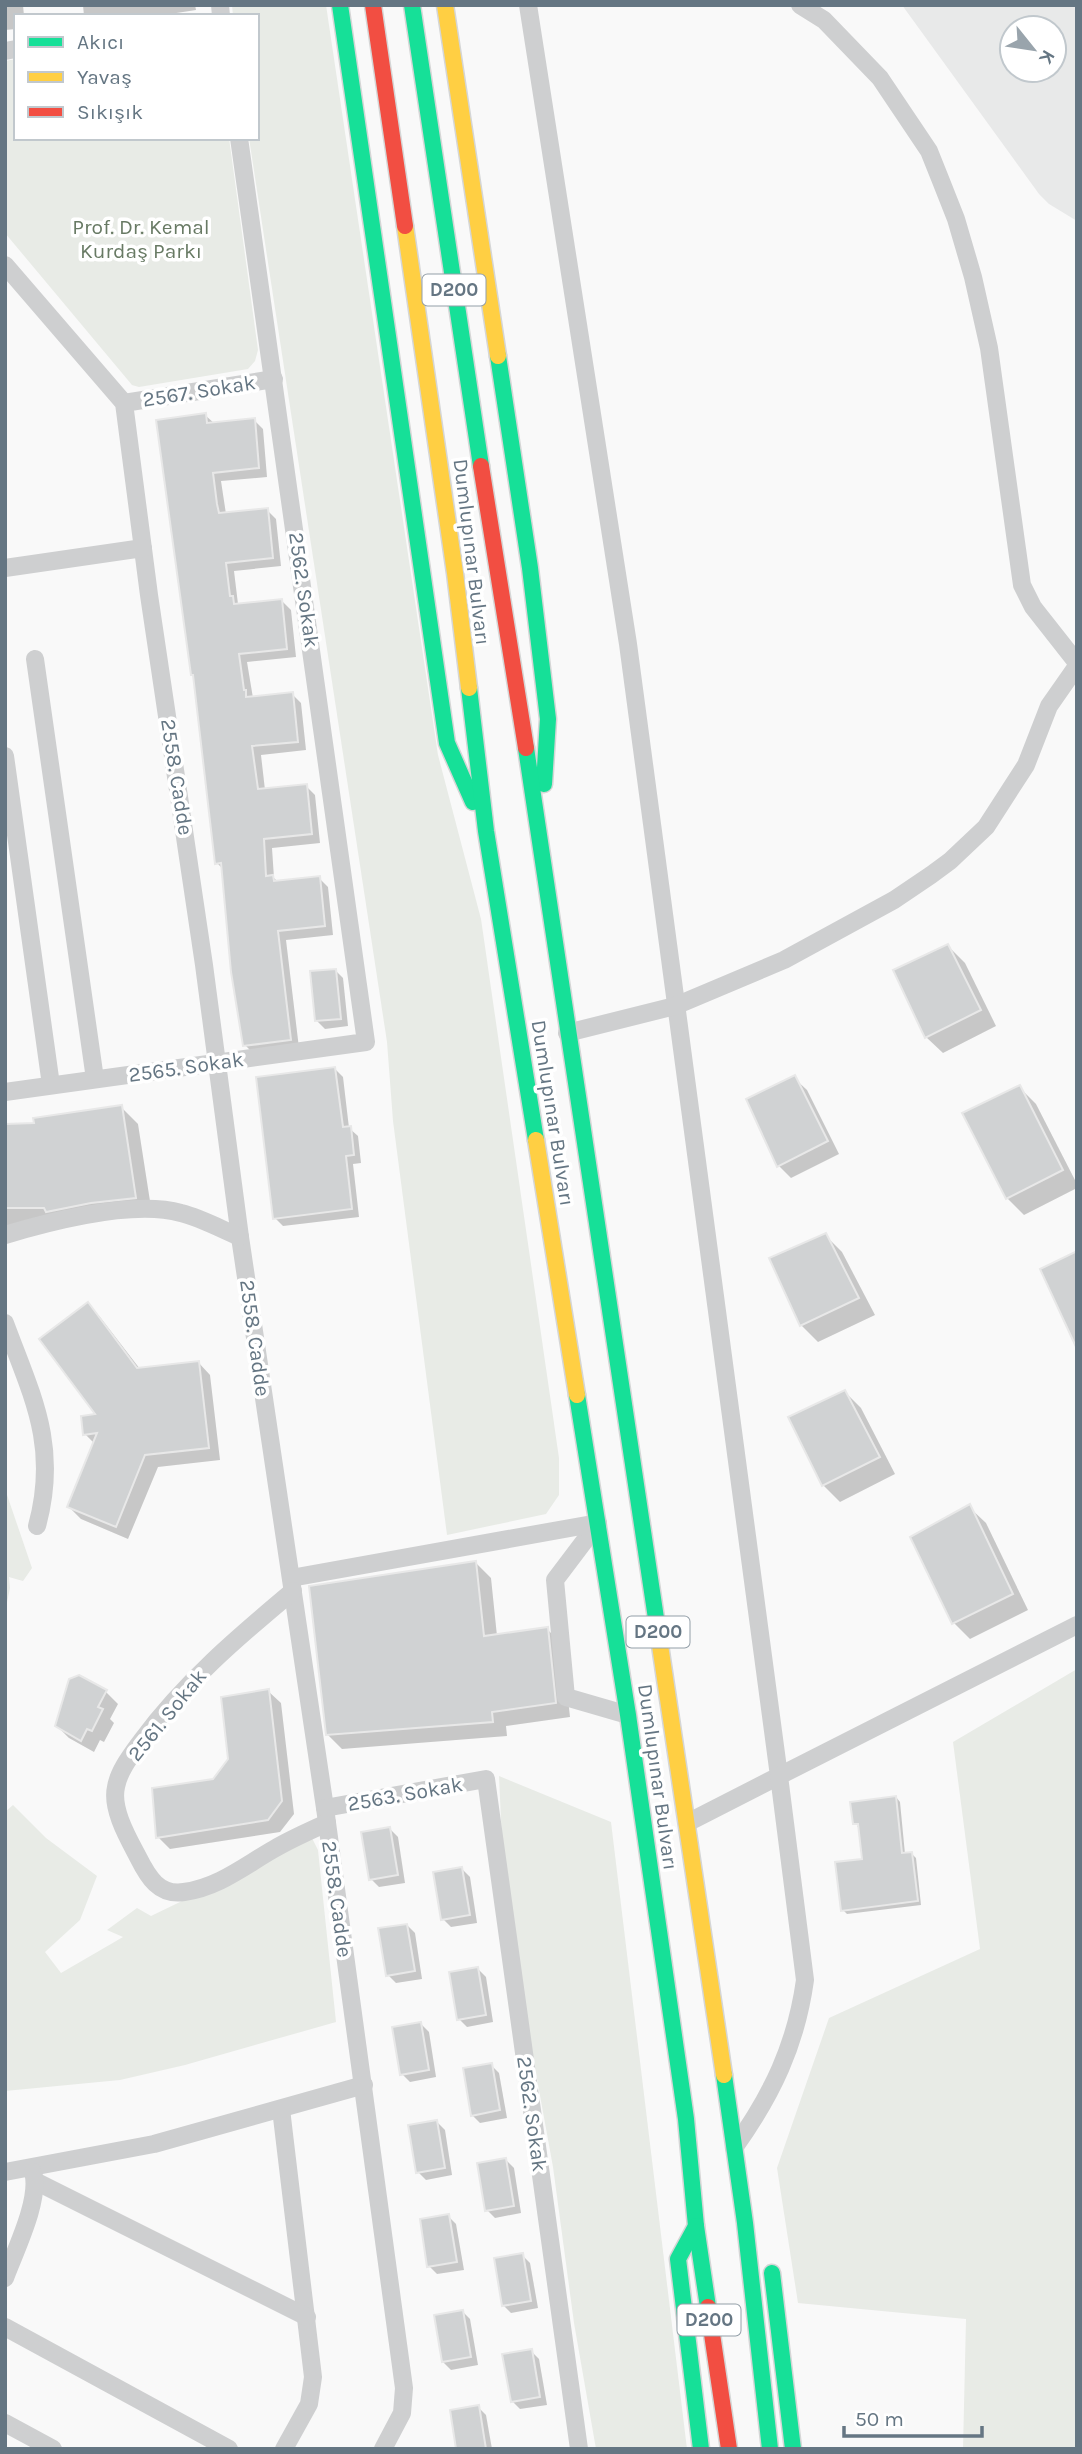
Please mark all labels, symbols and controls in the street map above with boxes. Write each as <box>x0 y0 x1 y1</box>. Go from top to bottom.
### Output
legend <box>14 14 259 140</box>
north arrow <box>998 14 1068 84</box>
text: Akıcı <box>77 30 124 54</box>
text: K <box>1034 46 1059 68</box>
text: Yavaş <box>77 65 132 89</box>
text: Sıkışık <box>77 100 143 124</box>
park label: Prof. Dr. Kemal Kurdaş Parkı <box>72 215 210 263</box>
road number: D200 <box>422 274 486 306</box>
street label: 2567. Sokak <box>141 370 257 412</box>
street label: Dumlupınar Bulvarı <box>449 457 495 647</box>
street label: 2562. Sokak <box>284 531 324 649</box>
street label: 2558. Cadde <box>156 717 198 837</box>
street label: Dumlupınar Bulvarı <box>526 1018 580 1208</box>
street label: 2565. Sokak <box>127 1047 245 1087</box>
street label: 2558. Cadde <box>235 1278 275 1398</box>
road number: D200 <box>626 1616 690 1648</box>
street label: 2561. Sokak <box>123 1664 211 1766</box>
street label: Dumlupınar Bulvarı <box>633 1682 683 1872</box>
street label: 2563. Sokak <box>346 1772 465 1816</box>
street label: 2558. Cadde <box>317 1839 357 1959</box>
street label: 2562. Sokak <box>512 2055 552 2173</box>
road number: D200 <box>678 2304 740 2336</box>
scale bar <box>844 2394 982 2438</box>
text: 50 m <box>855 2407 904 2431</box>

